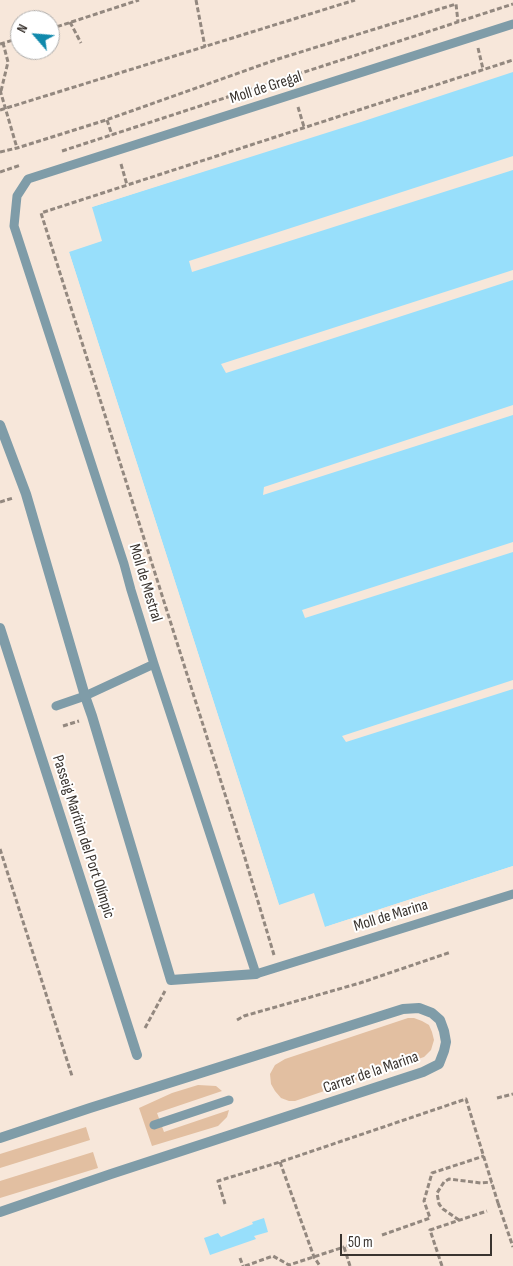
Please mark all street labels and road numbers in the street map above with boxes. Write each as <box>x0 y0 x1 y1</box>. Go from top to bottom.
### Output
street label: Moll de Gregal <box>228 67 304 109</box>
street label: Moll de Mestral <box>124 542 166 624</box>
street label: Passeig Marítim del Port Olímpic <box>48 753 118 921</box>
street label: Moll de Marina <box>352 896 430 936</box>
street label: Carrer de la Marina <box>321 1048 421 1098</box>

